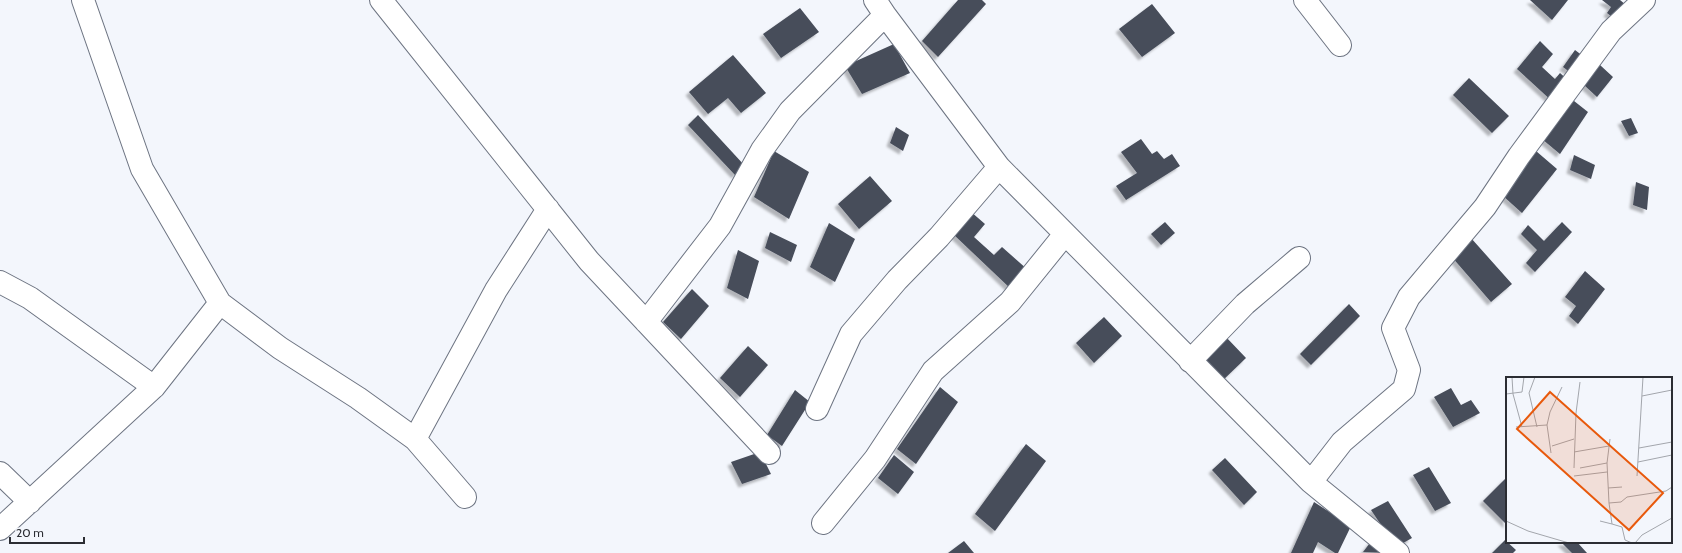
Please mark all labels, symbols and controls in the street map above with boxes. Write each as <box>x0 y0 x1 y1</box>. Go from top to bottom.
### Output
inset map <box>1506 377 1672 543</box>
scale bar <box>10 519 84 545</box>
text: 20 m <box>16 525 44 540</box>

